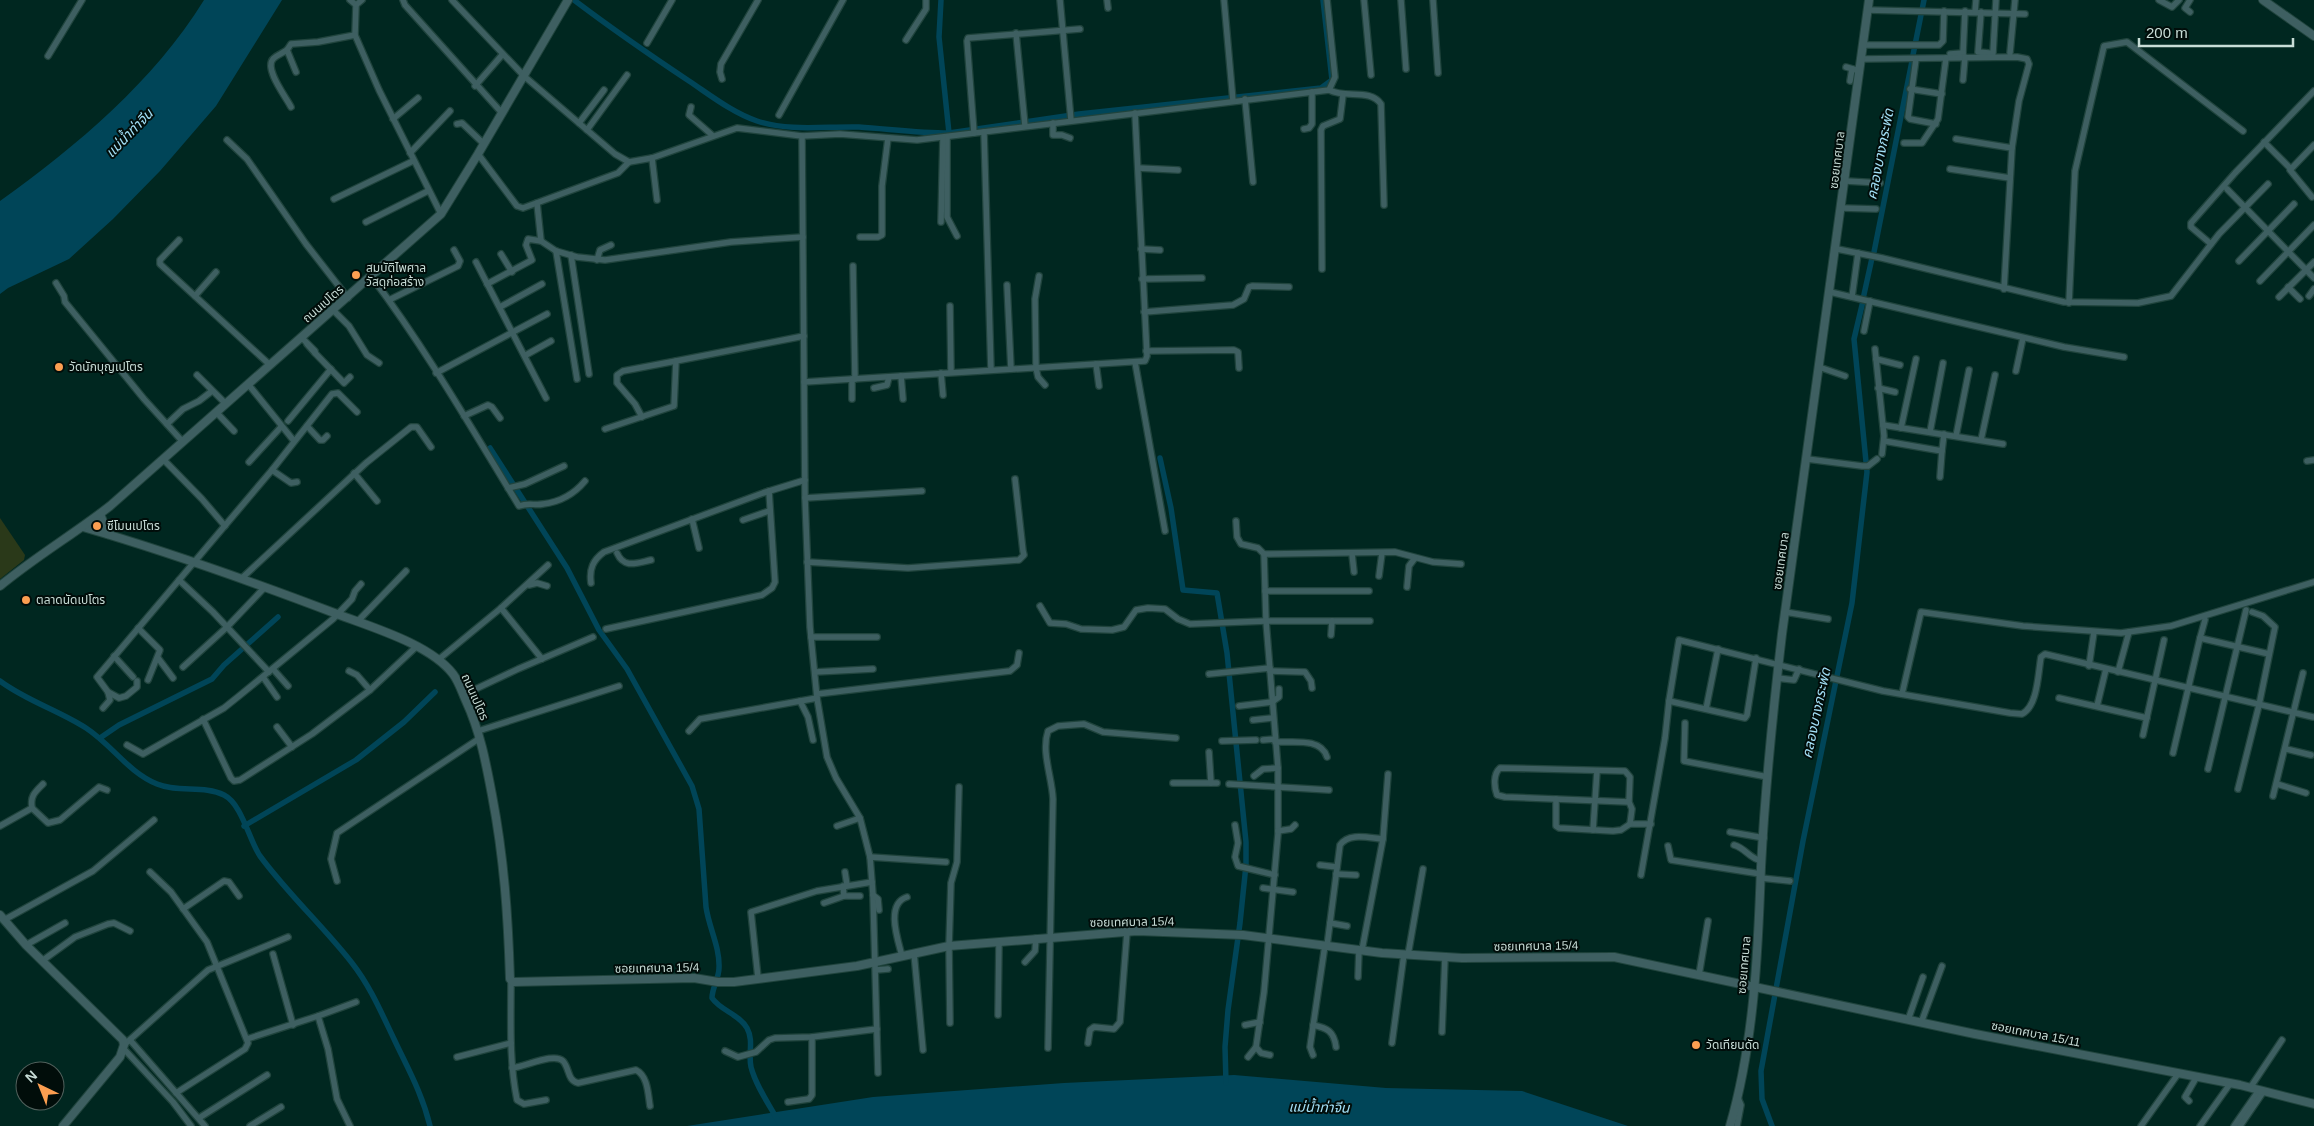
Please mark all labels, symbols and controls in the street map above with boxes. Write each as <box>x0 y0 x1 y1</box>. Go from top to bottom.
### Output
scale bar <box>2139 15 2293 47</box>
text: 200 m <box>2146 24 2188 41</box>
water label: แม่น้ำท่าจีน <box>101 103 157 161</box>
water label: คลองบางกระพัด <box>1863 107 1897 201</box>
street label: ซอยเทศบาล <box>1827 130 1847 190</box>
place label: สมบัติไพศาล วัสดุก่อสร้าง <box>366 261 426 289</box>
marker: สมบัติไพศาล วัสดุก่อสร้าง <box>350 269 362 281</box>
street label: ถนนเปโตร <box>300 282 346 326</box>
place label: วัดนักบุญเปโตร <box>69 360 143 374</box>
marker: วัดนักบุญเปโตร <box>53 361 65 373</box>
place label: ซีโมนเปโตร <box>107 519 160 533</box>
marker: ซีโมนเปโตร <box>91 520 103 532</box>
street label: ซอยเทศบาล <box>1770 531 1792 591</box>
place label: ตลาดนัดเปโตร <box>36 593 105 607</box>
marker: ตลาดนัดเปโตร <box>20 594 32 606</box>
water label: คลองบางกระพัด <box>1799 666 1833 760</box>
street label: ถนนเปโตร <box>459 671 492 723</box>
street label: ซอยเทศบาล 15/4 <box>1090 914 1175 930</box>
street label: ซอยเทศบาล <box>1734 935 1754 995</box>
street label: ซอยเทศบาล 15/4 <box>1494 938 1579 954</box>
street label: ซอยเทศบาล 15/4 <box>615 960 700 976</box>
street label: ซอยเทศบาล 15/11 <box>1990 1018 2082 1050</box>
place label: วัดเทียนดัด <box>1706 1038 1759 1052</box>
marker: วัดเทียนดัด <box>1690 1039 1702 1051</box>
north arrow <box>15 1061 65 1111</box>
text: N <box>22 1067 40 1086</box>
water label: แม่น้ำท่าจีน <box>1288 1096 1351 1116</box>

